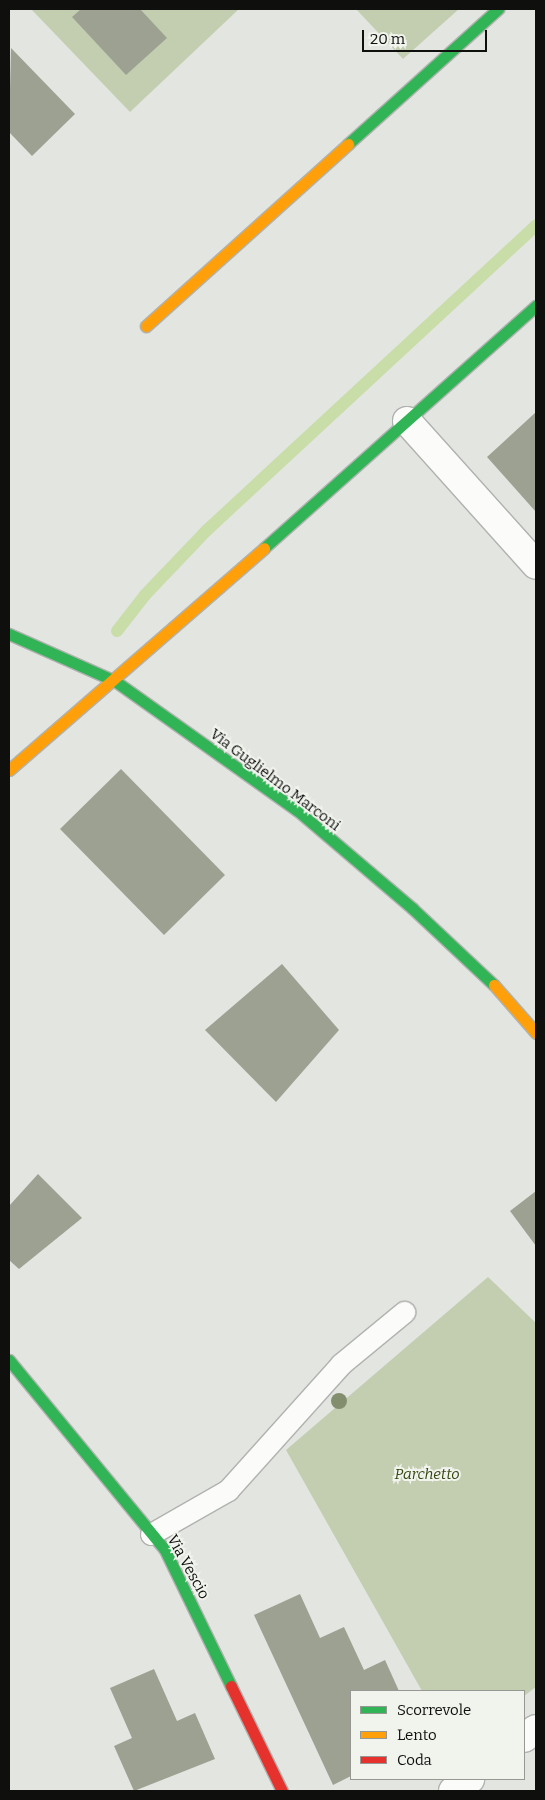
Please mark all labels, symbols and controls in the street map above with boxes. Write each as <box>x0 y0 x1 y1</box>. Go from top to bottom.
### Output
scale bar <box>365 20 490 52</box>
text: 20 m <box>370 30 405 48</box>
street label: Via Guglielmo Marconi <box>206 725 344 835</box>
park label: Parchetto <box>394 1466 460 1484</box>
street label: Via Vescio <box>163 1532 213 1602</box>
legend <box>350 1690 525 1780</box>
text: Scorrevole <box>397 1701 471 1719</box>
text: Lento <box>397 1726 437 1744</box>
text: Coda <box>397 1751 432 1769</box>

